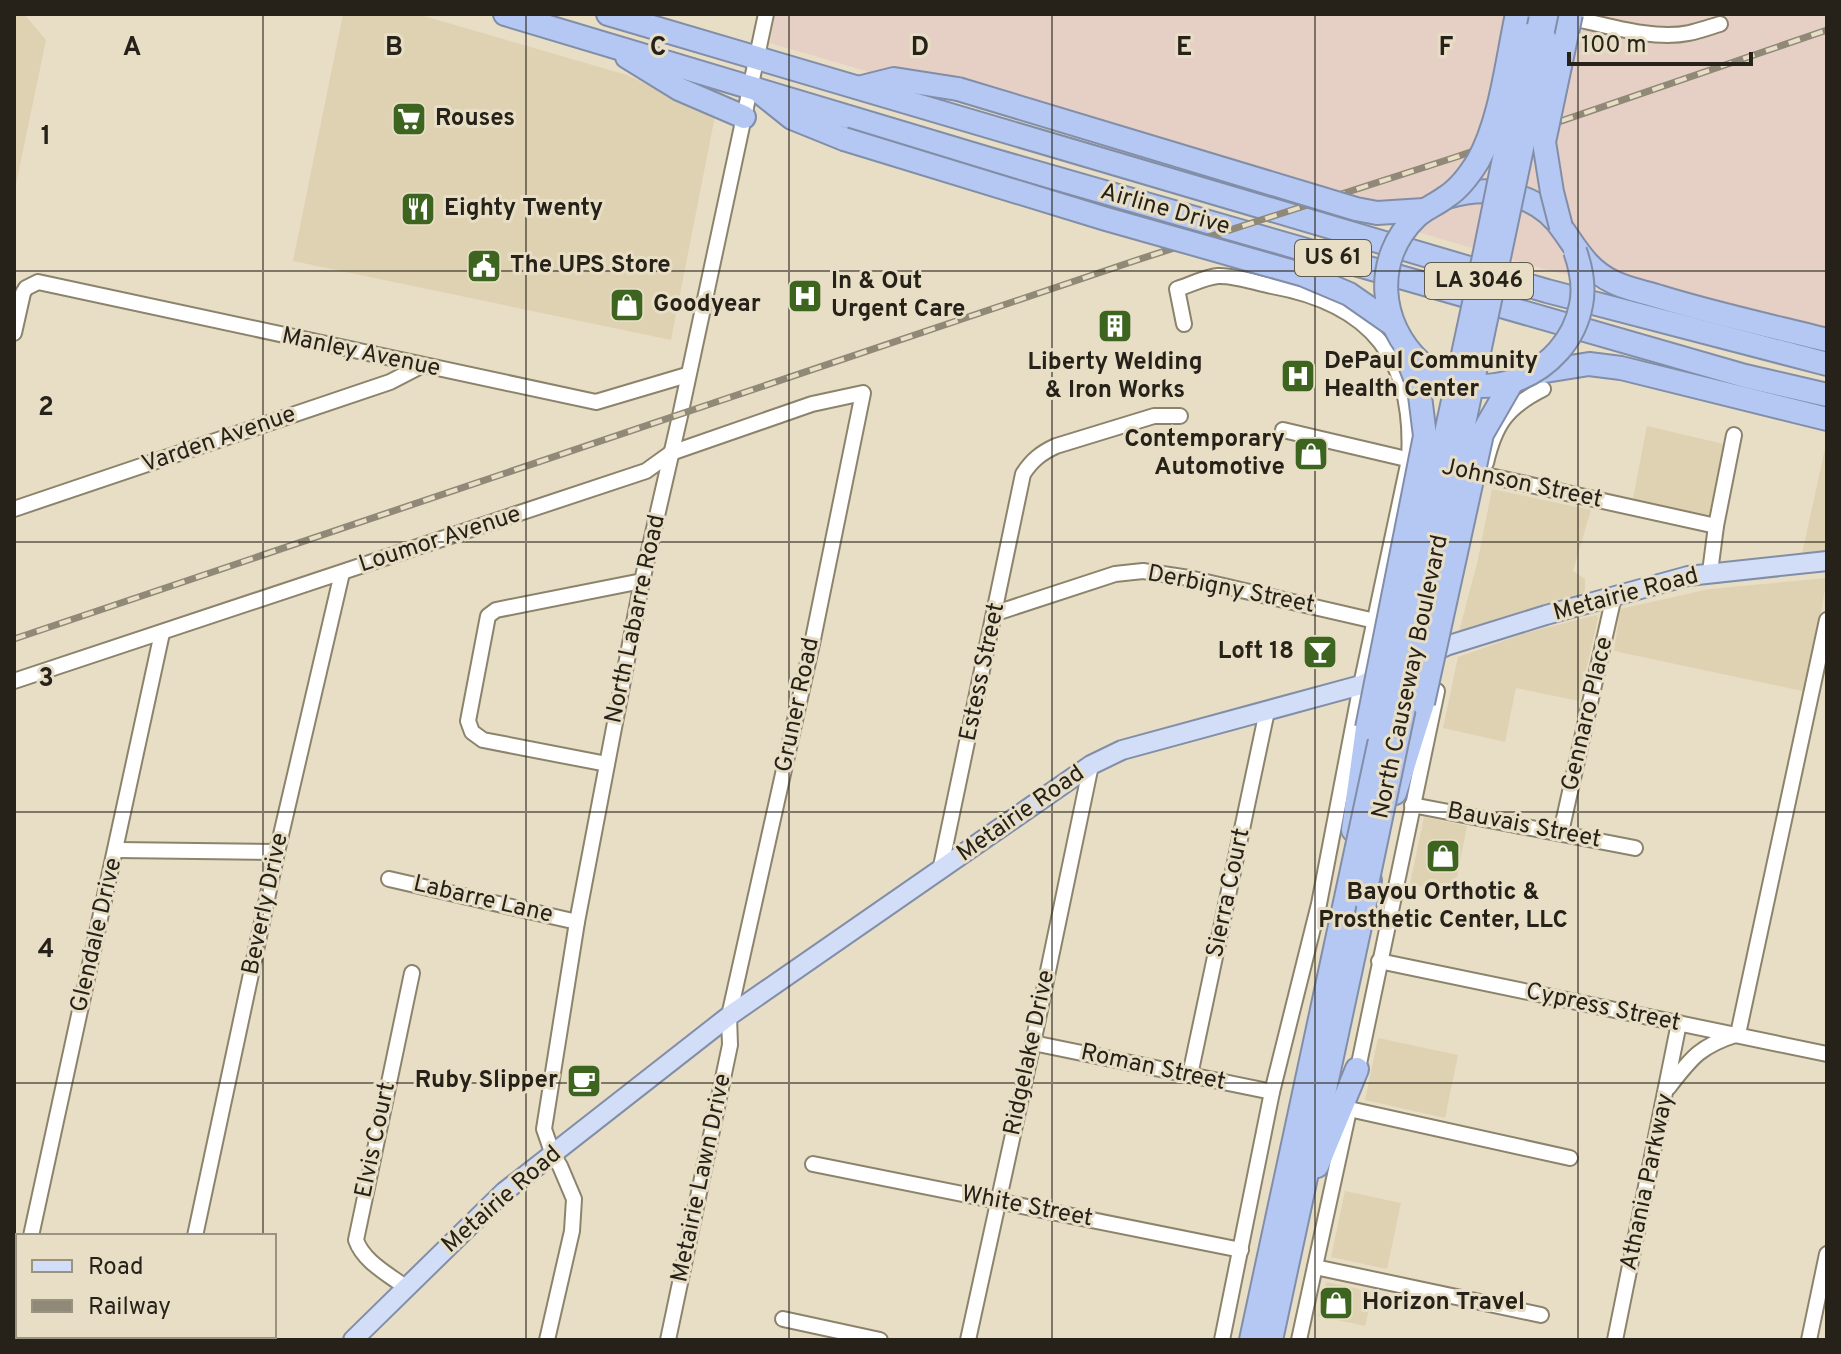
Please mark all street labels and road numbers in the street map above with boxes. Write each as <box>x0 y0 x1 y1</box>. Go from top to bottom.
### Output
street label: Airline Drive <box>1097 177 1233 243</box>
road number: US 61 <box>1295 240 1371 276</box>
road number: LA 3046 <box>1425 263 1533 299</box>
street label: Manley Avenue <box>279 322 443 384</box>
street label: Varden Avenue <box>138 400 300 480</box>
street label: Johnson Street <box>1439 452 1605 516</box>
street label: Loumor Avenue <box>355 500 525 580</box>
street label: North Labarre Road <box>599 512 673 726</box>
street label: North Causeway Boulevard <box>1366 532 1456 822</box>
street label: Derbigny Street <box>1145 559 1317 621</box>
street label: Metairie Road <box>1550 561 1702 629</box>
street label: Estess Street <box>954 600 1012 744</box>
street label: Gennaro Place <box>1556 634 1620 794</box>
street label: Gruner Road <box>769 635 827 775</box>
street label: Metairie Road <box>951 759 1091 869</box>
street label: Bauvais Street <box>1445 796 1603 856</box>
street label: Sierra Court <box>1201 826 1257 960</box>
street label: Beverly Drive <box>236 830 296 978</box>
street label: Glendale Drive <box>65 855 129 1015</box>
street label: Labarre Lane <box>410 869 556 931</box>
street label: Ridgelake Drive <box>998 968 1062 1138</box>
street label: Cypress Street <box>1523 977 1683 1039</box>
street label: Roman Street <box>1078 1038 1228 1098</box>
street label: Metairie Lawn Drive <box>665 1071 739 1285</box>
street label: Elvis Court <box>349 1079 403 1201</box>
street label: Athania Parkway <box>1615 1091 1681 1273</box>
street label: Metairie Road <box>436 1140 568 1260</box>
street label: White Street <box>959 1180 1095 1234</box>

